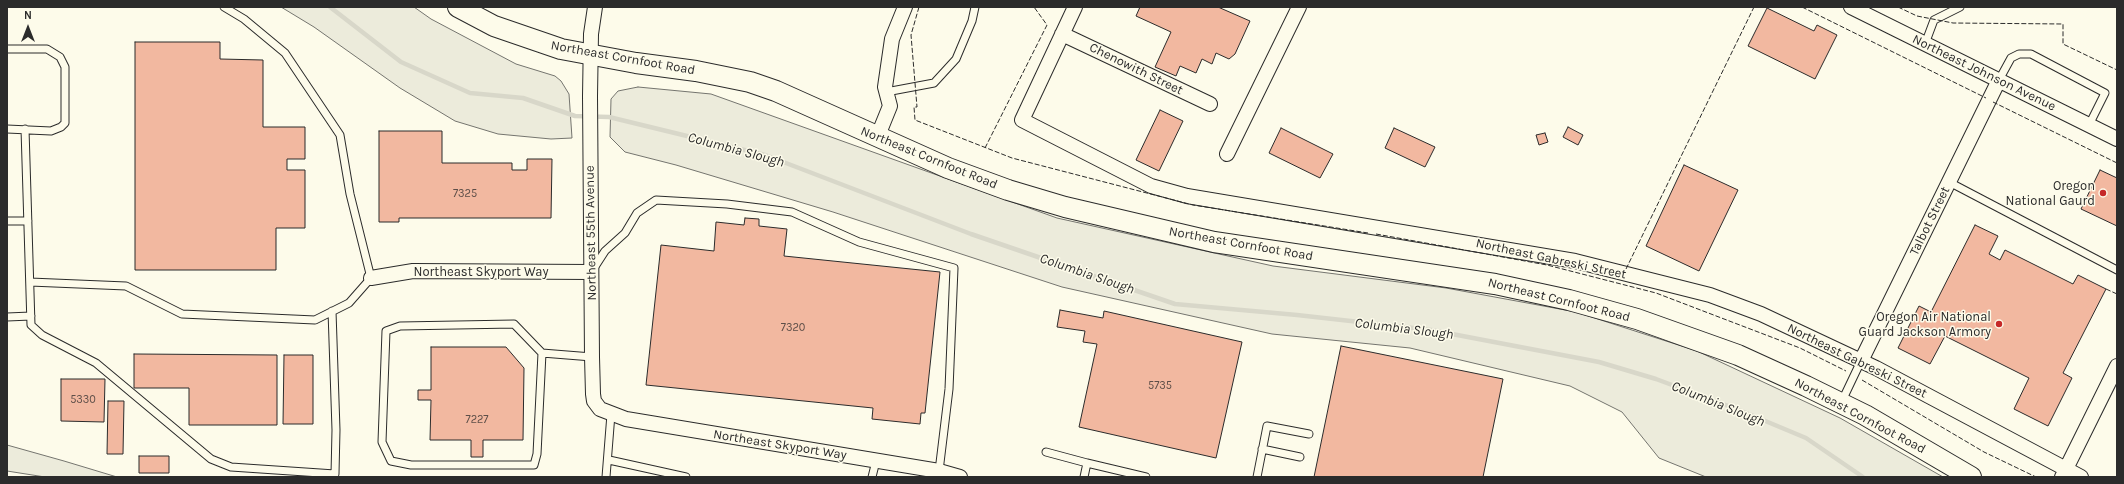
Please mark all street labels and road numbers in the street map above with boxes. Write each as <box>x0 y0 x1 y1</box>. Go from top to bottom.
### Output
street label: Northeast Johnson Avenue <box>1910 31 2058 115</box>
street label: Northeast Cornfoot Road <box>550 38 696 78</box>
street label: Chenowith Street <box>1087 40 1185 98</box>
street label: Northeast Cornfoot Road <box>858 123 1000 193</box>
street label: Northeast 55th Avenue <box>582 165 600 301</box>
street label: Talbot Street <box>1907 184 1953 258</box>
street label: Northeast Cornfoot Road <box>1168 224 1314 264</box>
street label: Northeast Gabreski Street <box>1474 235 1628 283</box>
street label: Northeast Skyport Way <box>414 264 548 280</box>
street label: Northeast Cornfoot Road <box>1486 275 1632 325</box>
street label: Northeast Gabreski Street <box>1785 320 1929 402</box>
street label: Northeast Cornfoot Road <box>1792 375 1928 457</box>
street label: Northeast Skyport Way <box>712 427 848 463</box>

